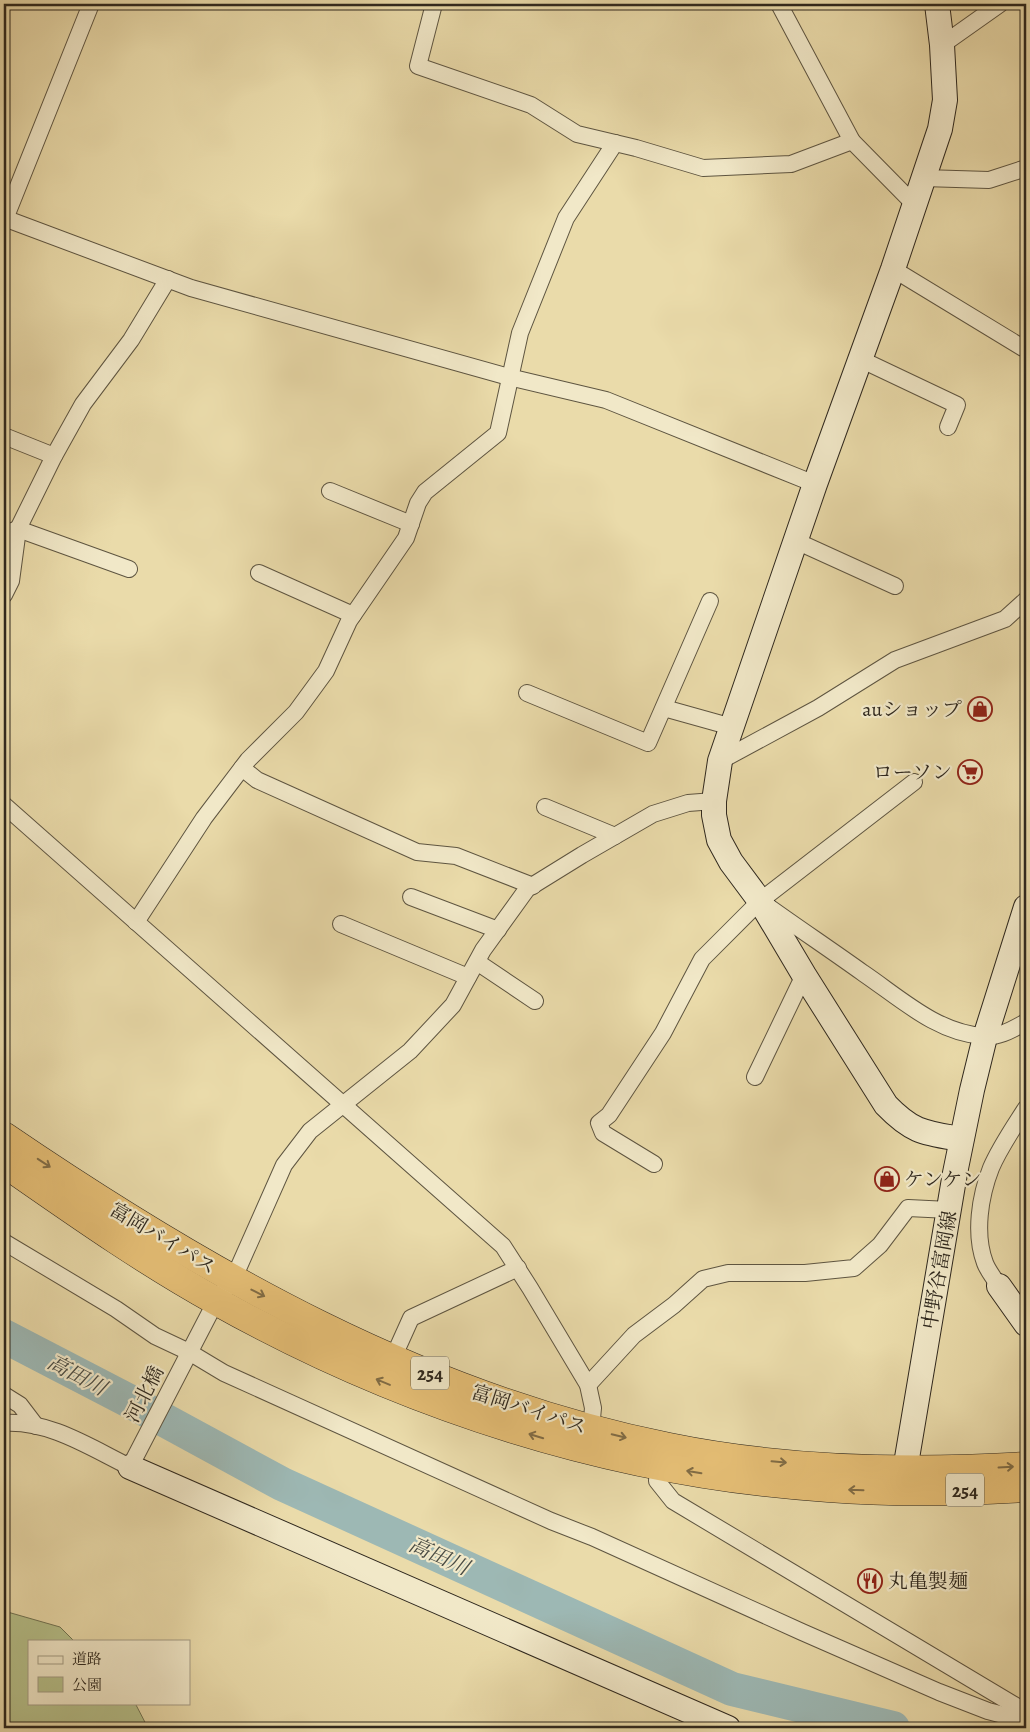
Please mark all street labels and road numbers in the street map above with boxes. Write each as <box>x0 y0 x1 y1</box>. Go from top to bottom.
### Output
street label: 富岡バイパス <box>105 1196 221 1281</box>
street label: 中野谷富岡線 <box>916 1209 963 1332</box>
road number: 254 <box>411 1356 449 1390</box>
street label: 河北橋 <box>119 1361 170 1427</box>
street label: 富岡バイパス <box>468 1378 590 1441</box>
road number: 254 <box>946 1474 984 1506</box>

